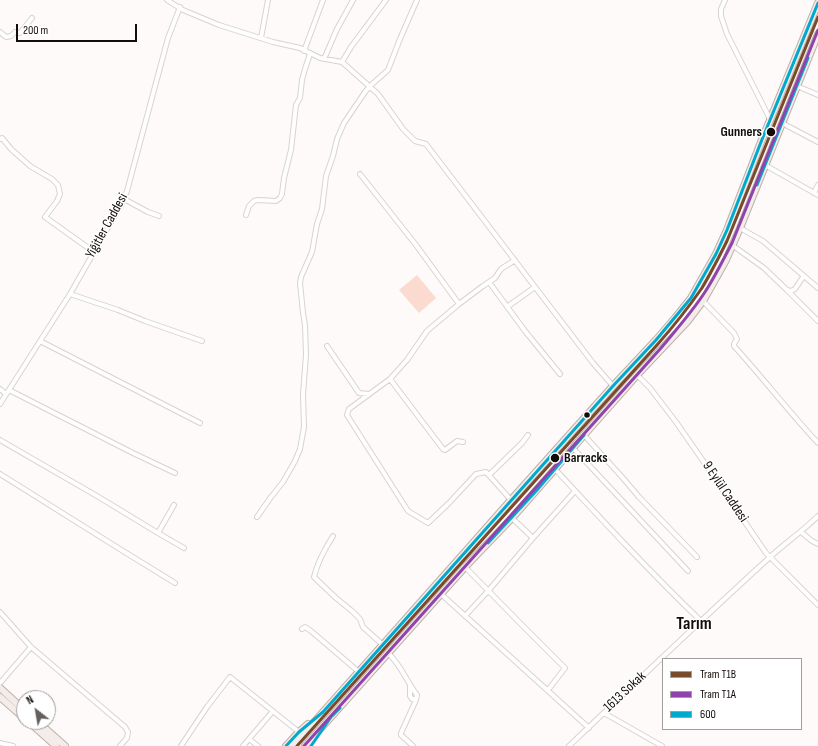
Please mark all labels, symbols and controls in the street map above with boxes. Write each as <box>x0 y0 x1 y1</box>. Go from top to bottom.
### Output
scale bar <box>18 16 139 42</box>
text: 200 m <box>23 23 48 38</box>
place label: Gunners <box>721 124 762 140</box>
marker: Gunners <box>765 126 777 138</box>
street label: Yiğitler Caddesi <box>82 191 132 261</box>
unlabelled marker <box>582 410 592 420</box>
place label: Barracks <box>564 450 608 466</box>
marker: Barracks <box>549 452 561 464</box>
street label: 9 Eylül Caddesi <box>699 458 751 526</box>
district label: Tarım <box>676 613 712 635</box>
legend <box>662 658 802 730</box>
text: Tram T1B <box>700 667 736 682</box>
street label: 1613 Sokak <box>600 668 650 716</box>
text: Tram T1A <box>700 687 736 702</box>
north arrow <box>16 690 56 730</box>
text: N <box>24 693 36 707</box>
text: 600 <box>700 707 716 722</box>

